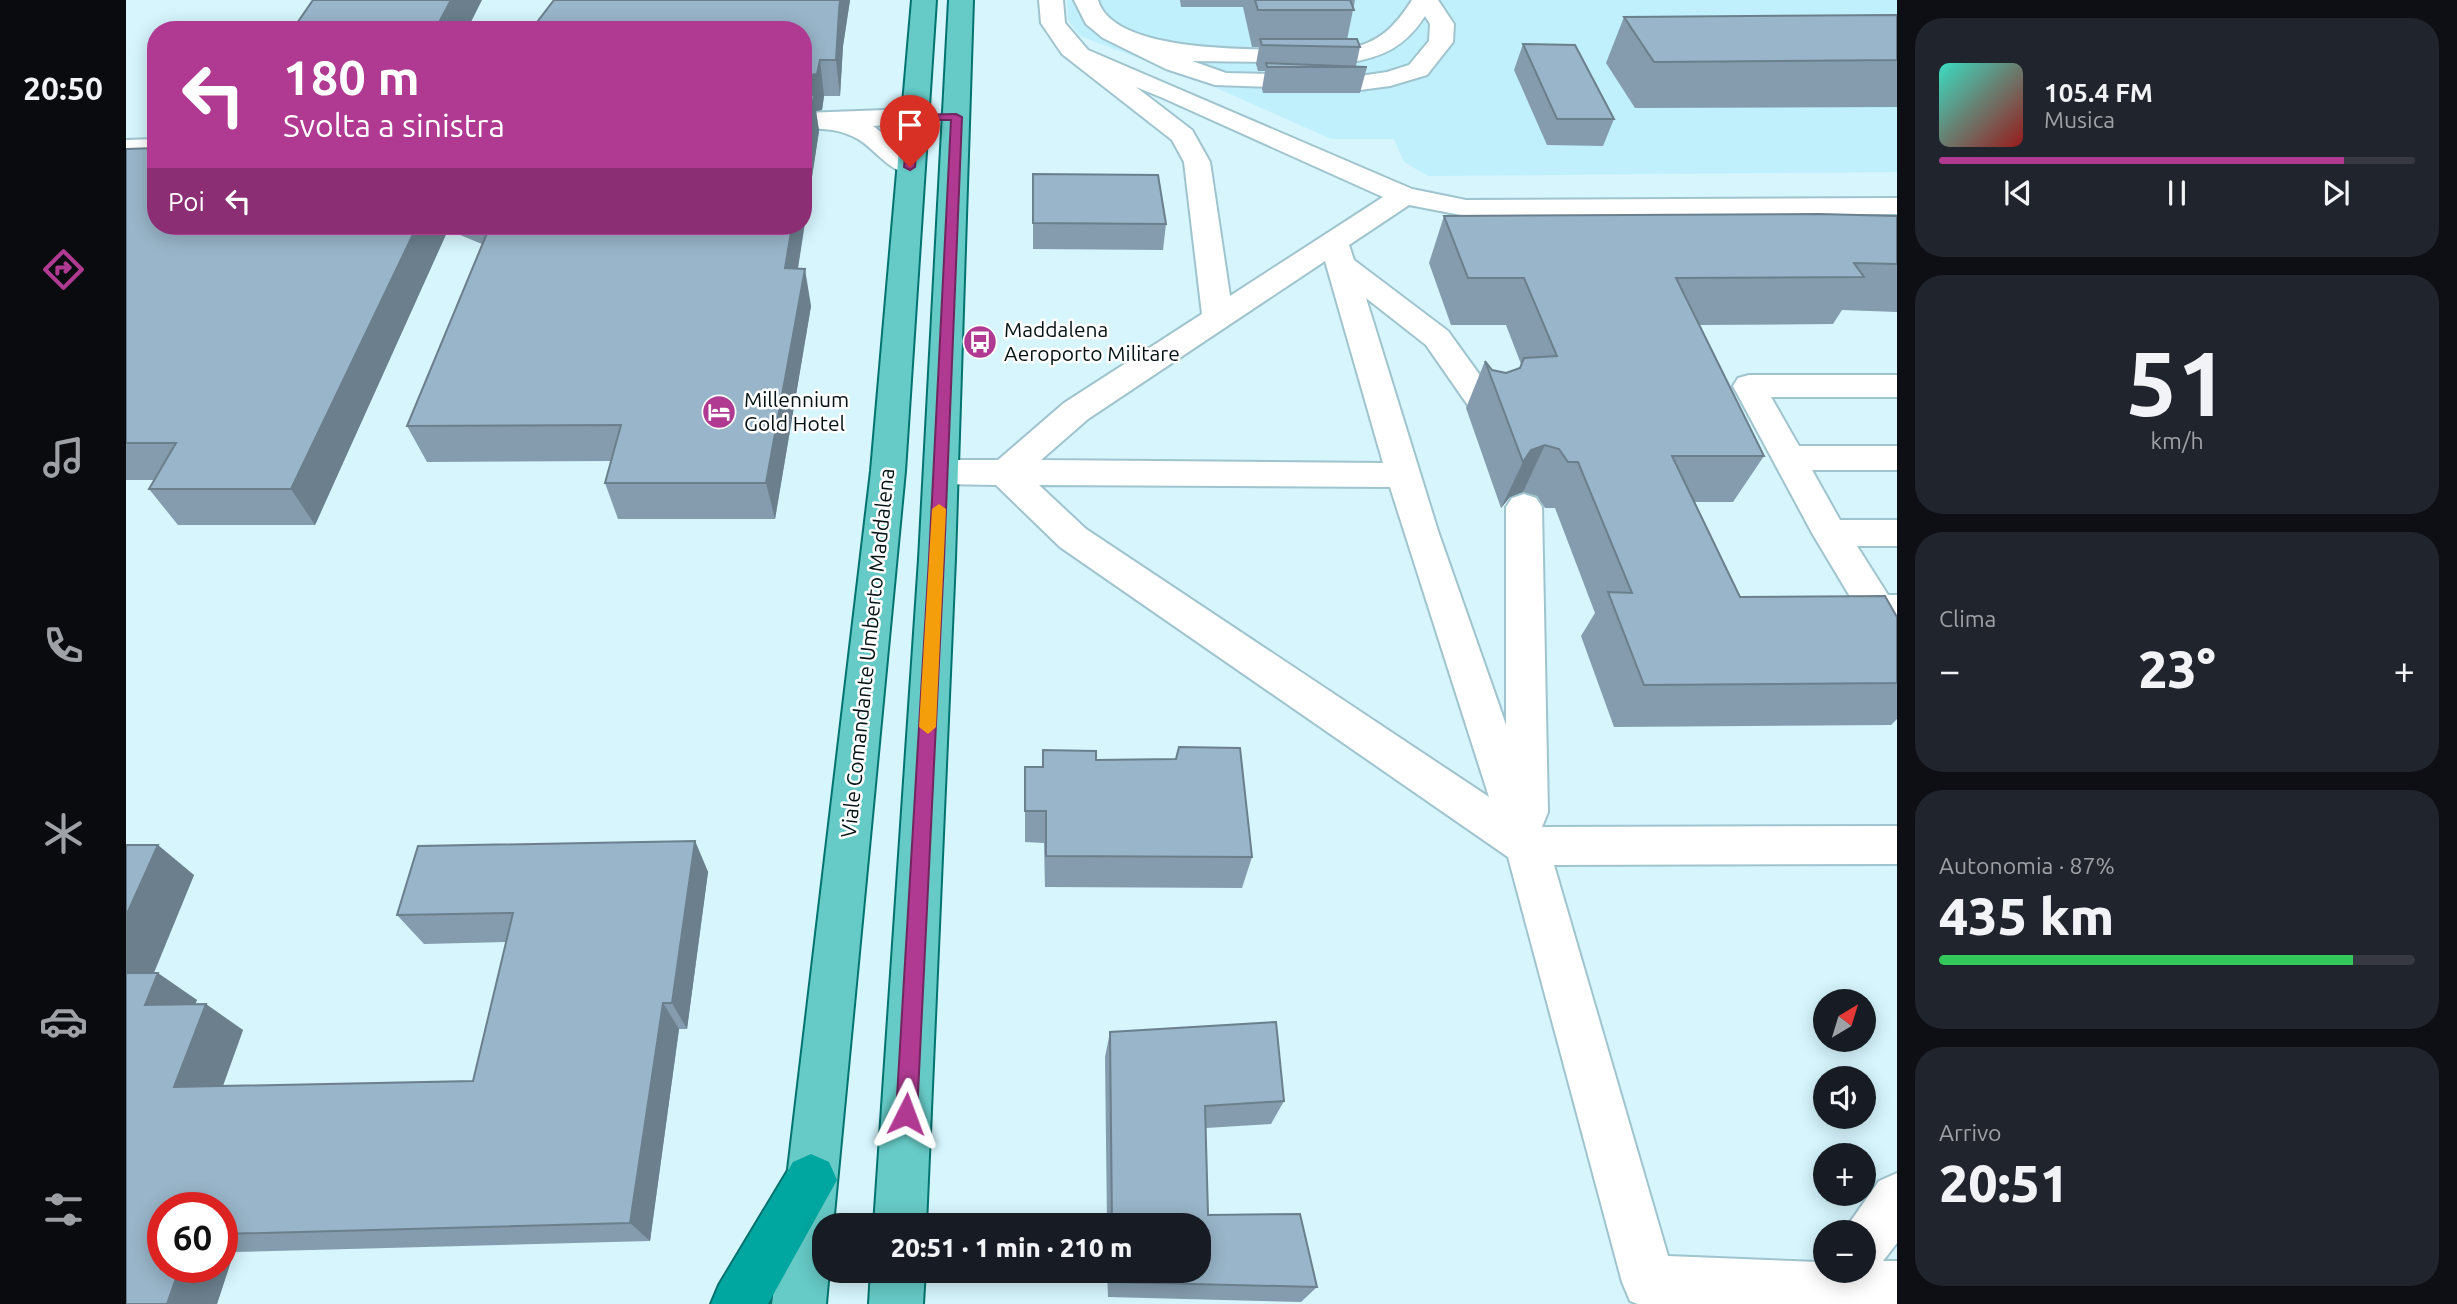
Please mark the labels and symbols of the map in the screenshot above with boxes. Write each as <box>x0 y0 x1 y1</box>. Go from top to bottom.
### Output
pin <box>880 95 940 167</box>
place label: Maddalena Aeroporto Militare <box>1004 317 1180 365</box>
bus stop icon: Maddalena Aeroporto Militare <box>961 323 999 361</box>
place label: Millennium Gold Hotel <box>744 387 849 435</box>
hotel icon: Millennium Gold Hotel <box>700 393 738 431</box>
street label: Viale Comandante Umberto Maddalena <box>836 467 898 839</box>
north arrow <box>1813 989 1876 1052</box>
position arrow <box>869 1077 943 1151</box>
speed limit sign: 60 <box>147 1192 238 1283</box>

